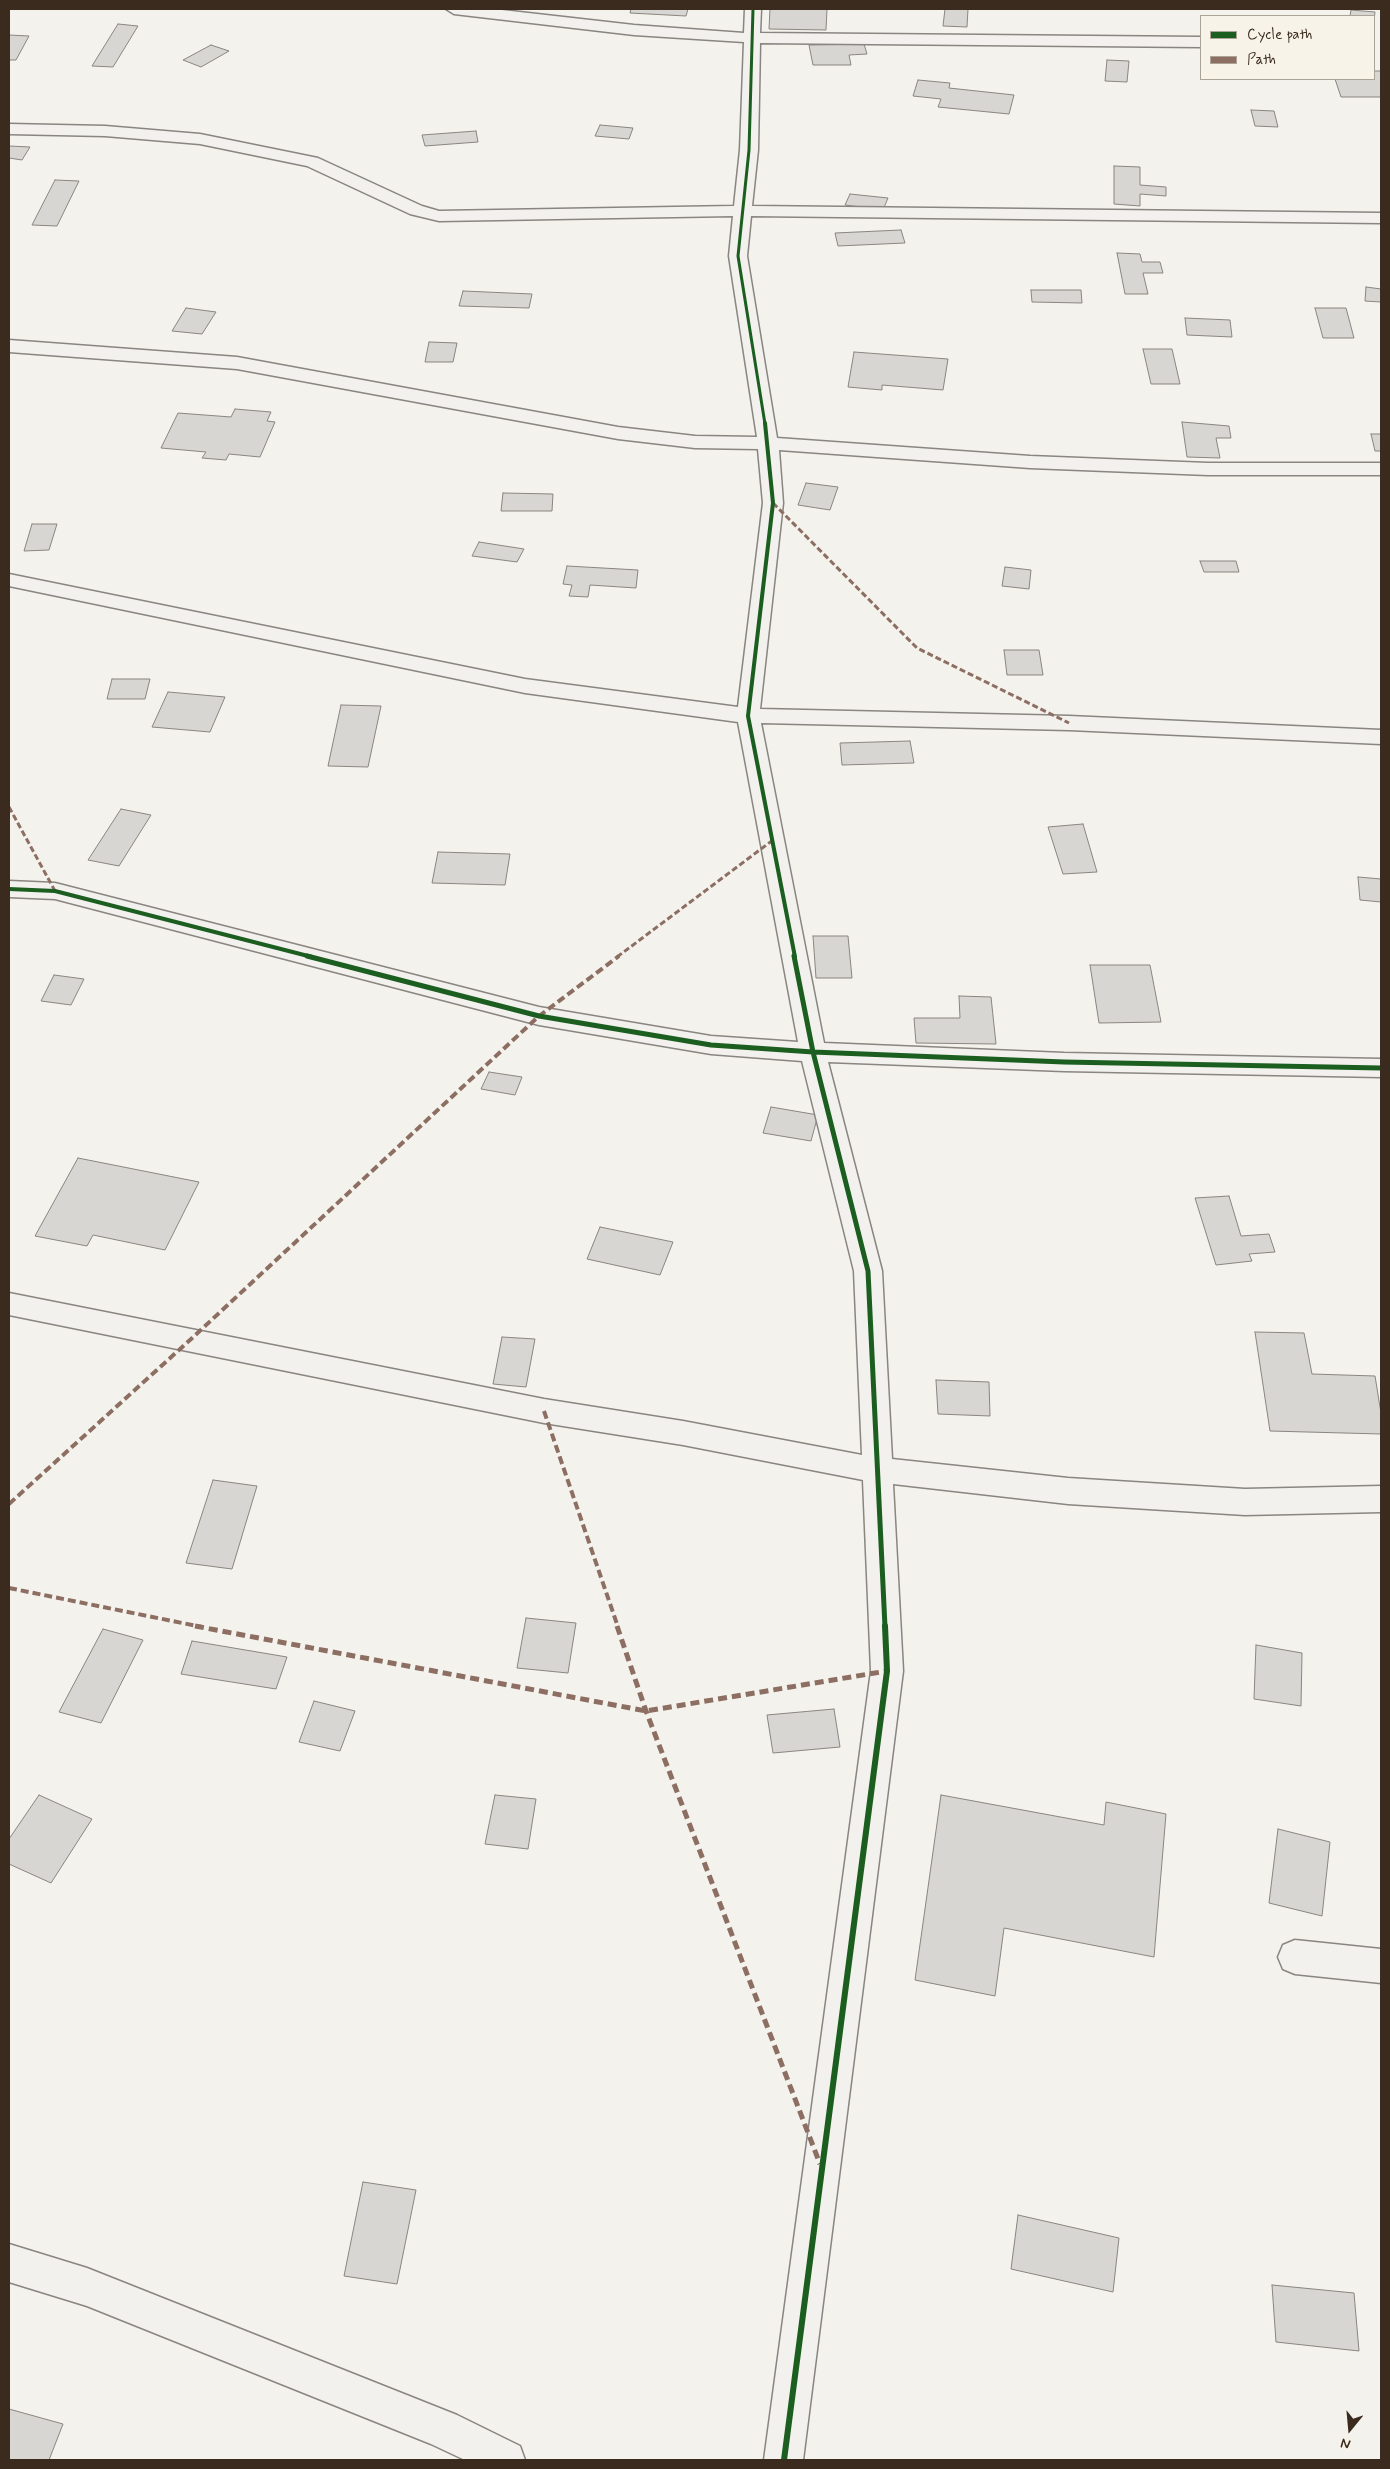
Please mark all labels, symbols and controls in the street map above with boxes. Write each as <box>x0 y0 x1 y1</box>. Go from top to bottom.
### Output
legend <box>1200 15 1375 80</box>
text: Cycle path <box>1247 25 1312 45</box>
text: Path <box>1247 50 1276 70</box>
north arrow <box>1325 2404 1375 2454</box>
text: N <box>1339 2433 1353 2453</box>

